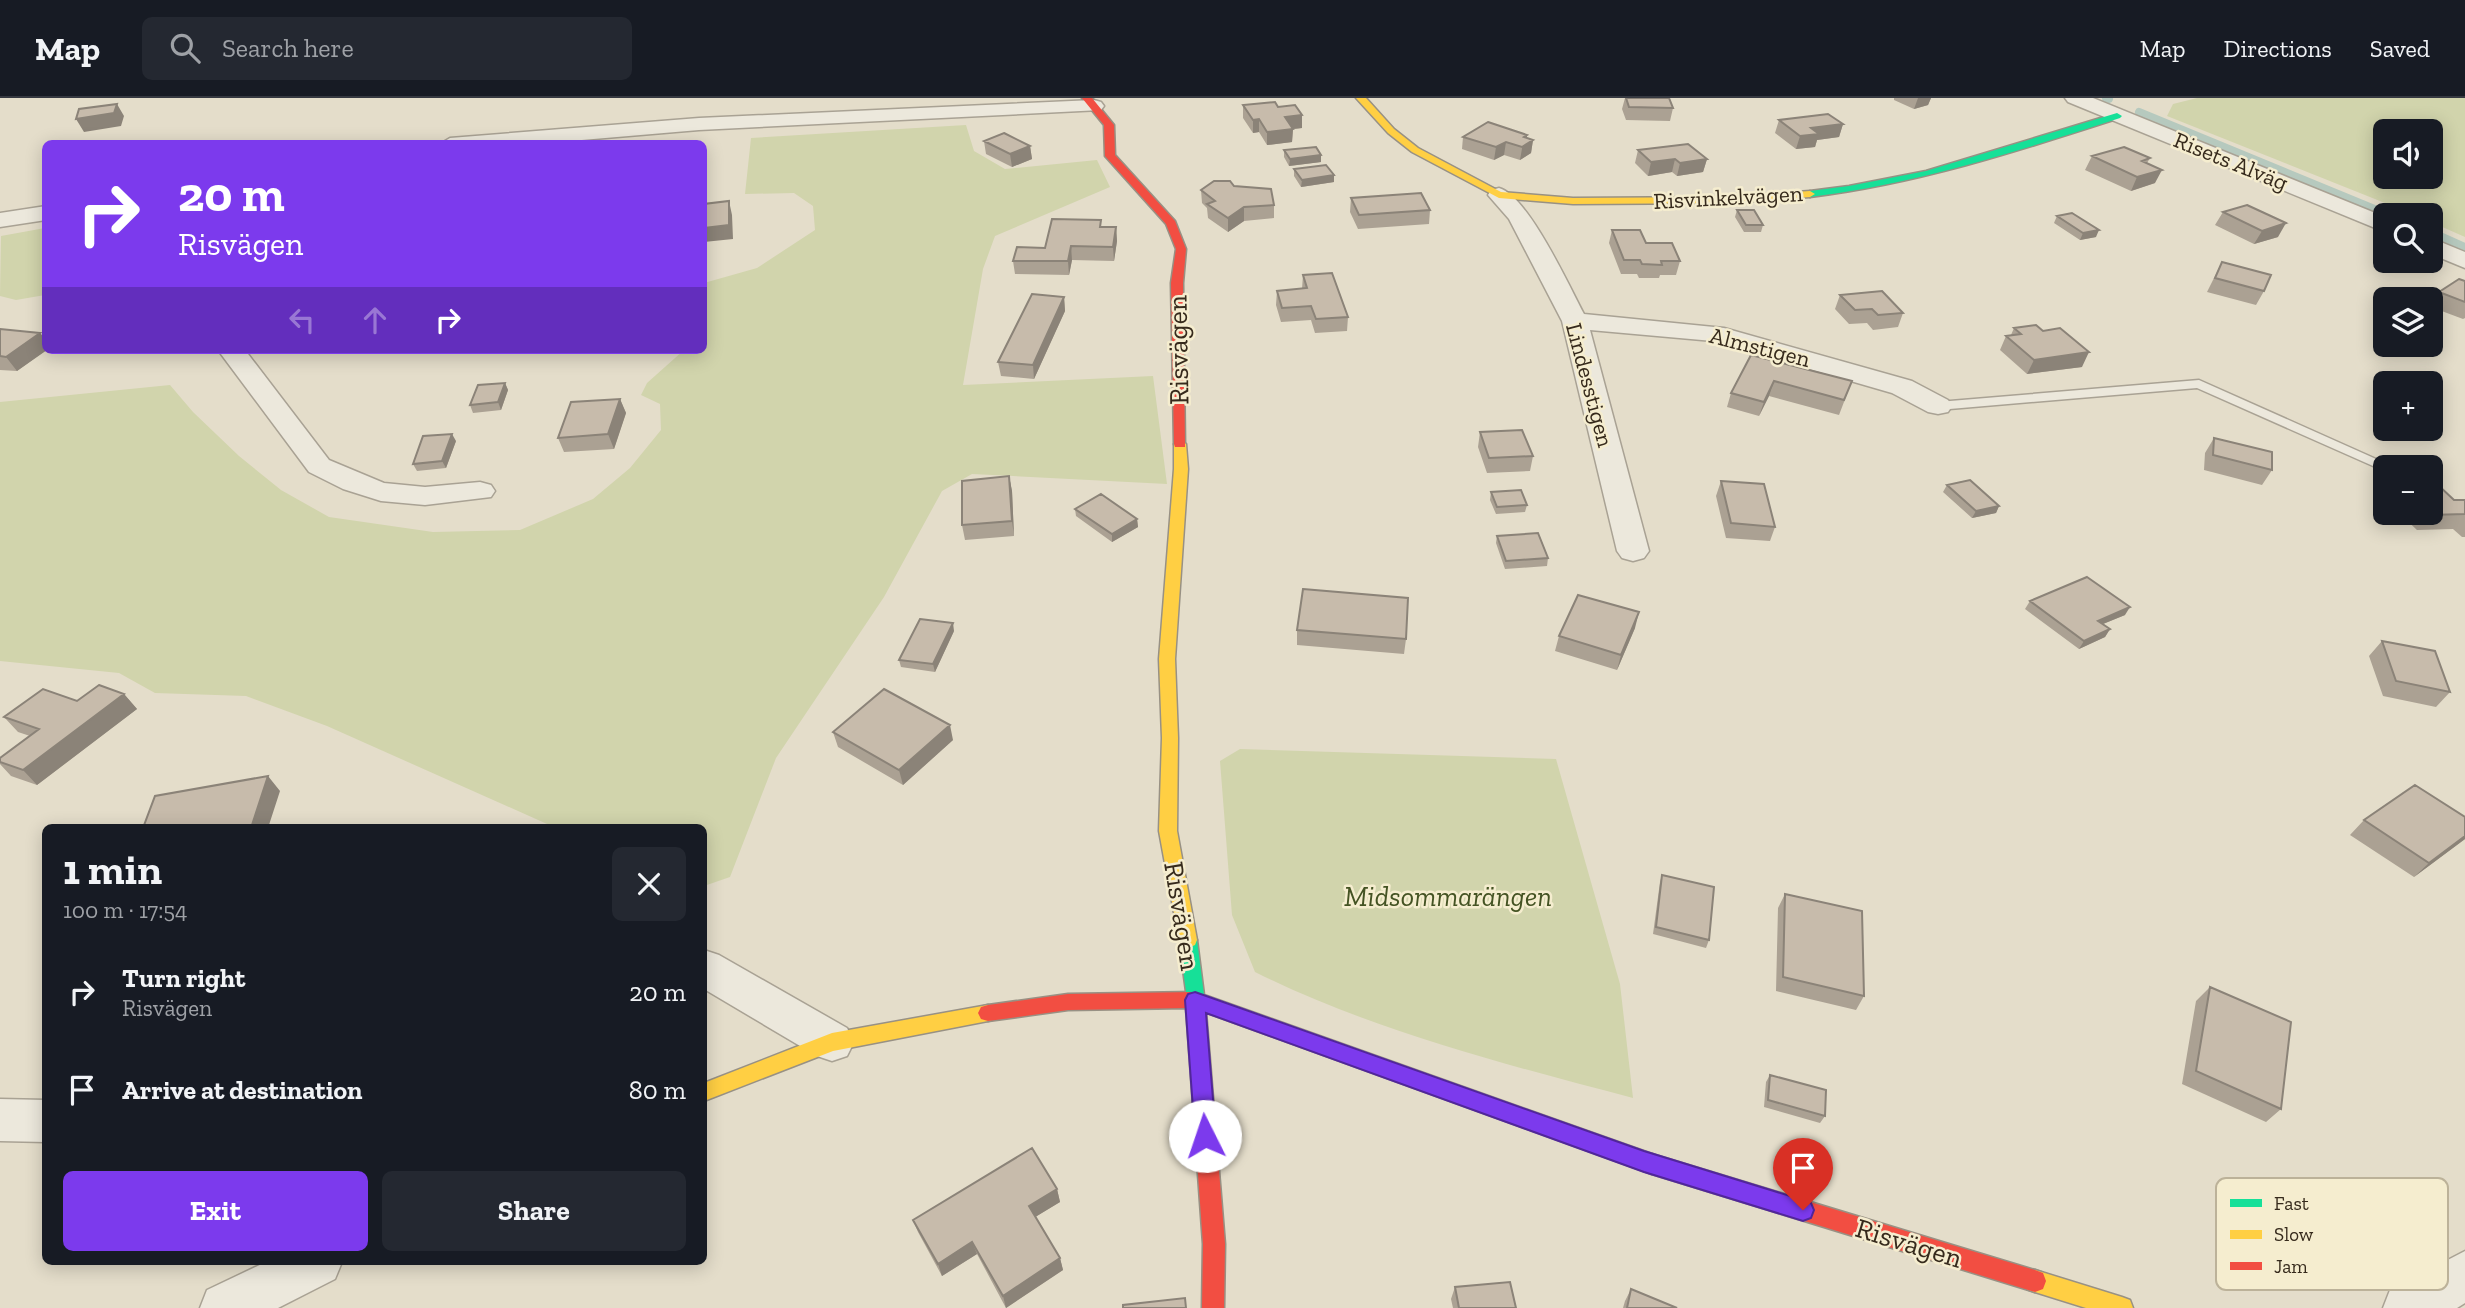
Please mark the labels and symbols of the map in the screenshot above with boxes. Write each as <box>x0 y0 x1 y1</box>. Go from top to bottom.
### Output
street label: Risets Alväg <box>2170 125 2293 197</box>
street label: Risvinkelvägen <box>1653 179 1803 215</box>
street label: Risvägen <box>1161 295 1195 405</box>
street label: Lindesstigen <box>1560 320 1620 450</box>
street label: Almstigen <box>1707 321 1813 373</box>
street label: Risvägen <box>1157 859 1207 973</box>
park label: Midsommarängen <box>1344 880 1552 913</box>
position arrow <box>1168 1099 1242 1173</box>
pin <box>1773 1138 1833 1210</box>
legend <box>2216 1178 2448 1290</box>
text: Fast <box>2274 1192 2309 1215</box>
street label: Risvägen <box>1852 1211 1966 1275</box>
text: Slow <box>2274 1223 2314 1246</box>
text: Jam <box>2274 1255 2308 1278</box>

